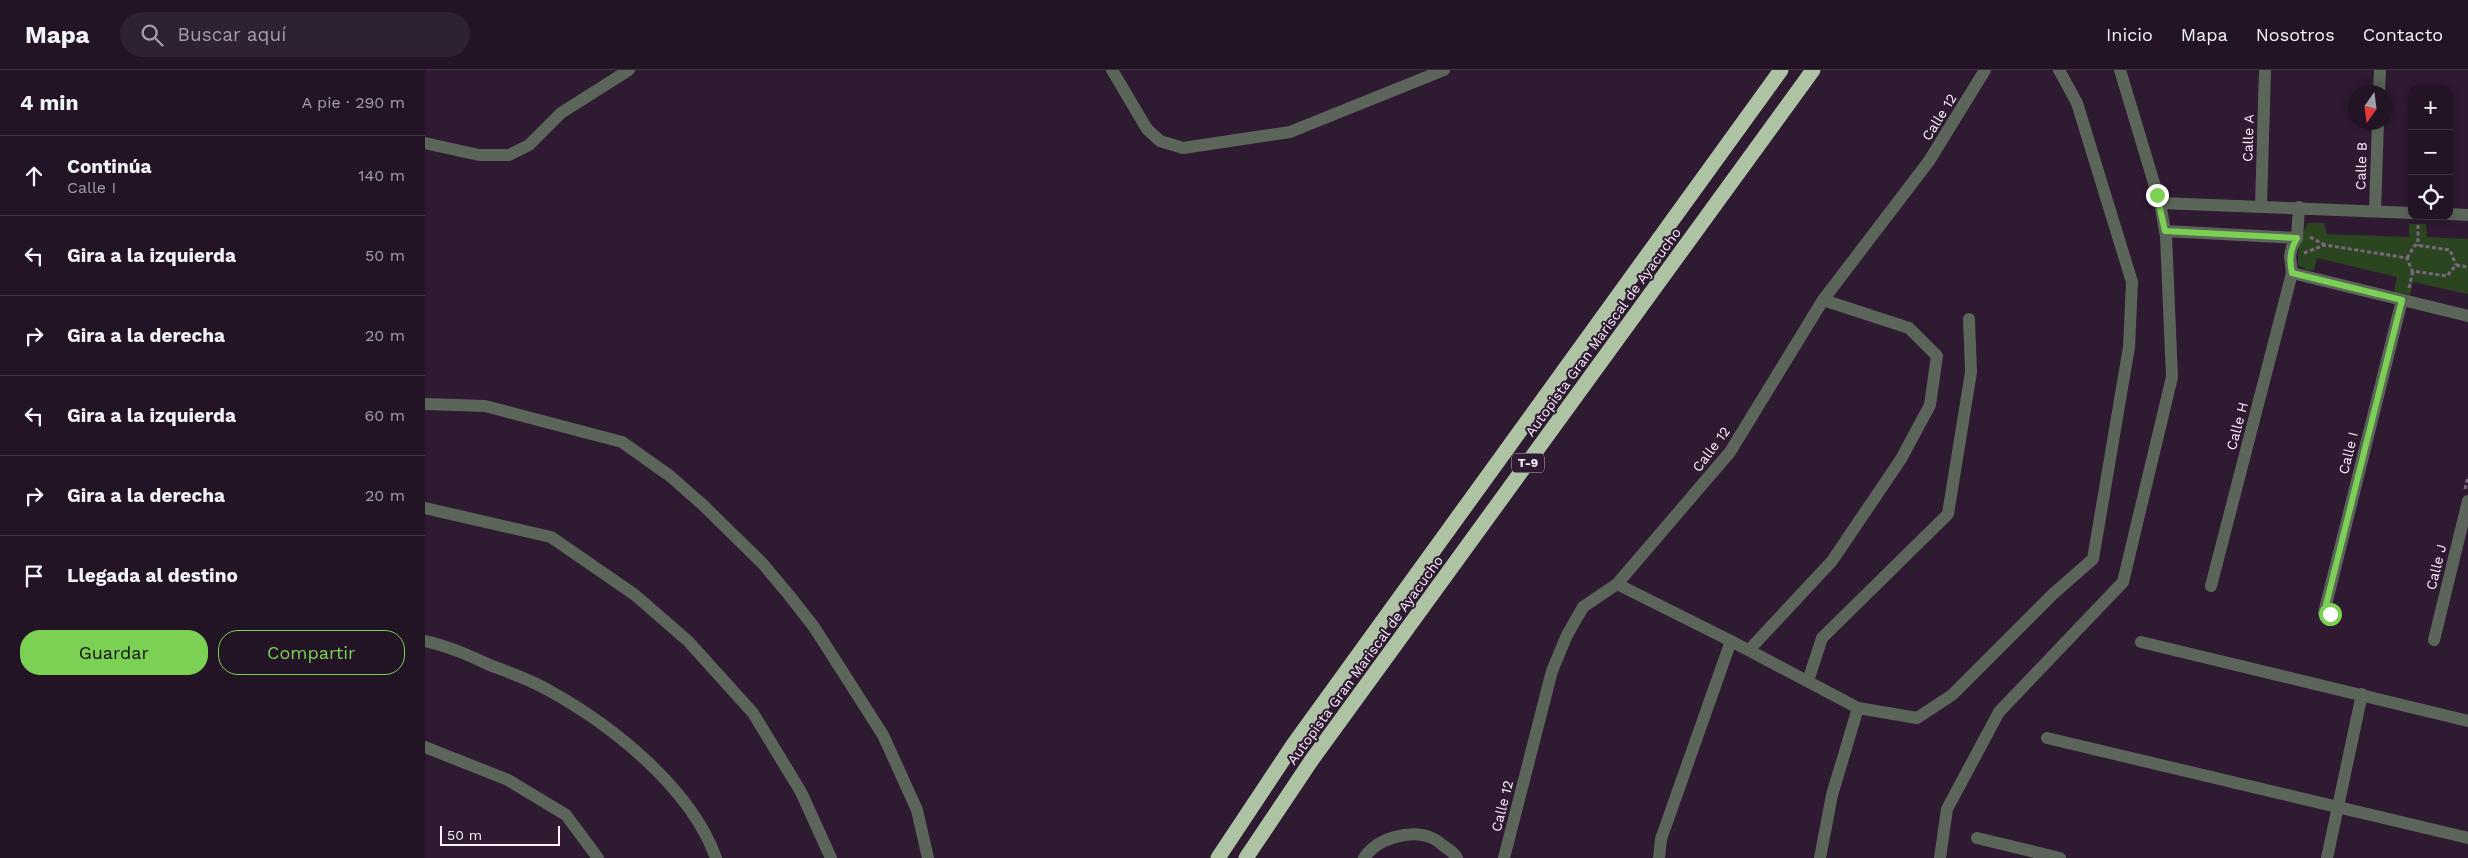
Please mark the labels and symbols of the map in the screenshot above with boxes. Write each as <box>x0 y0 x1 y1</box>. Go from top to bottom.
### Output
north arrow <box>2348 85 2393 130</box>
street label: Calle 12 <box>1918 91 1960 143</box>
street label: Calle A <box>2239 114 2257 162</box>
street label: Calle B <box>2352 142 2370 190</box>
route end <box>2146 184 2169 207</box>
street label: Autopista Gran Mariscal de Ayacucho <box>1522 225 1684 439</box>
street label: Calle H <box>2223 400 2251 452</box>
street label: Calle 12 <box>1689 423 1733 475</box>
street label: Calle I <box>2335 430 2361 476</box>
road number: T-9 <box>1512 453 1544 472</box>
street label: Calle J <box>2423 542 2449 592</box>
street label: Autopista Gran Mariscal de Ayacucho <box>1284 553 1446 767</box>
route start <box>2319 603 2342 626</box>
street label: Calle 12 <box>1488 779 1516 833</box>
scale bar <box>440 823 560 846</box>

